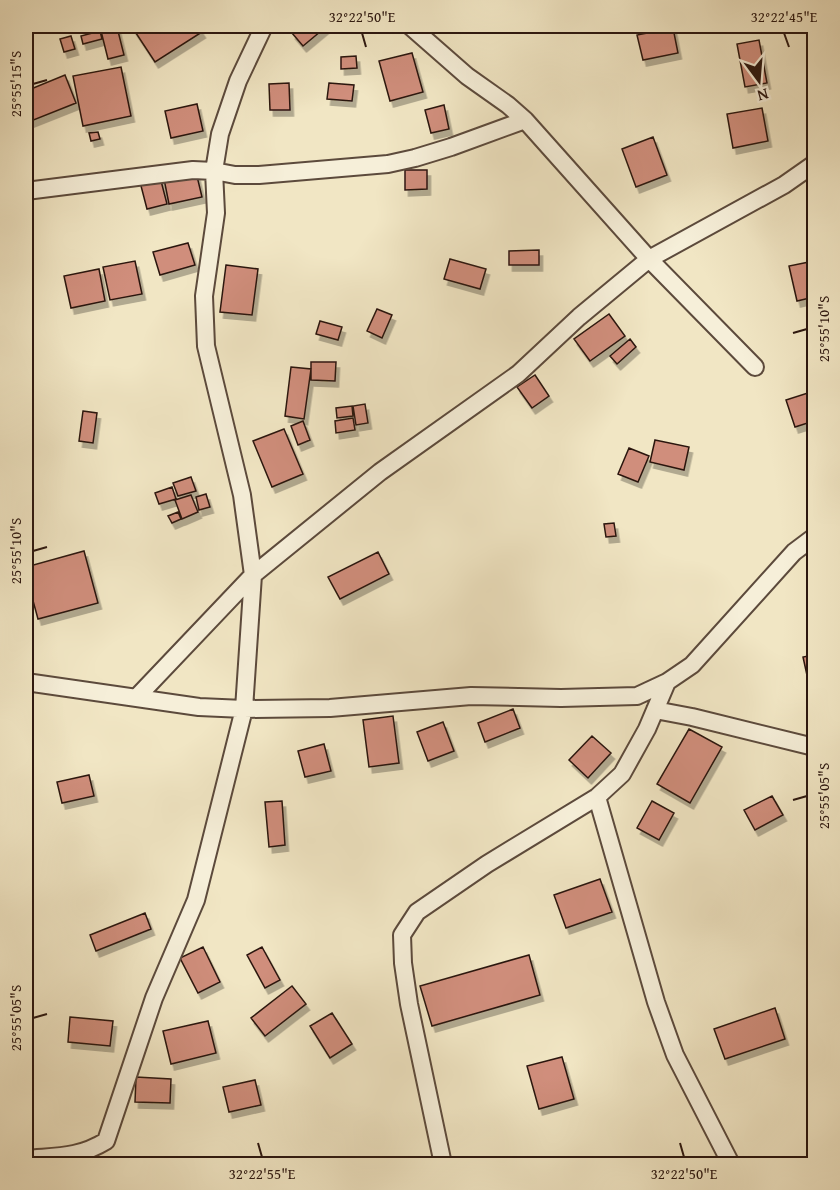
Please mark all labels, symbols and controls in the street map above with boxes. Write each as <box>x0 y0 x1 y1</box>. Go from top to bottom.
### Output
text: 32°22'50"E <box>329 6 396 27</box>
text: 32°22'45"E <box>751 6 818 27</box>
text: 25°55'15"S <box>5 51 26 117</box>
north arrow <box>729 51 789 111</box>
text: N <box>754 82 772 109</box>
text: 25°55'10"S <box>813 296 834 362</box>
text: 25°55'10"S <box>5 518 26 584</box>
text: 25°55'05"S <box>813 763 834 829</box>
text: 25°55'05"S <box>5 985 26 1051</box>
text: 32°22'55"E <box>229 1163 296 1184</box>
text: 32°22'50"E <box>651 1163 718 1184</box>

